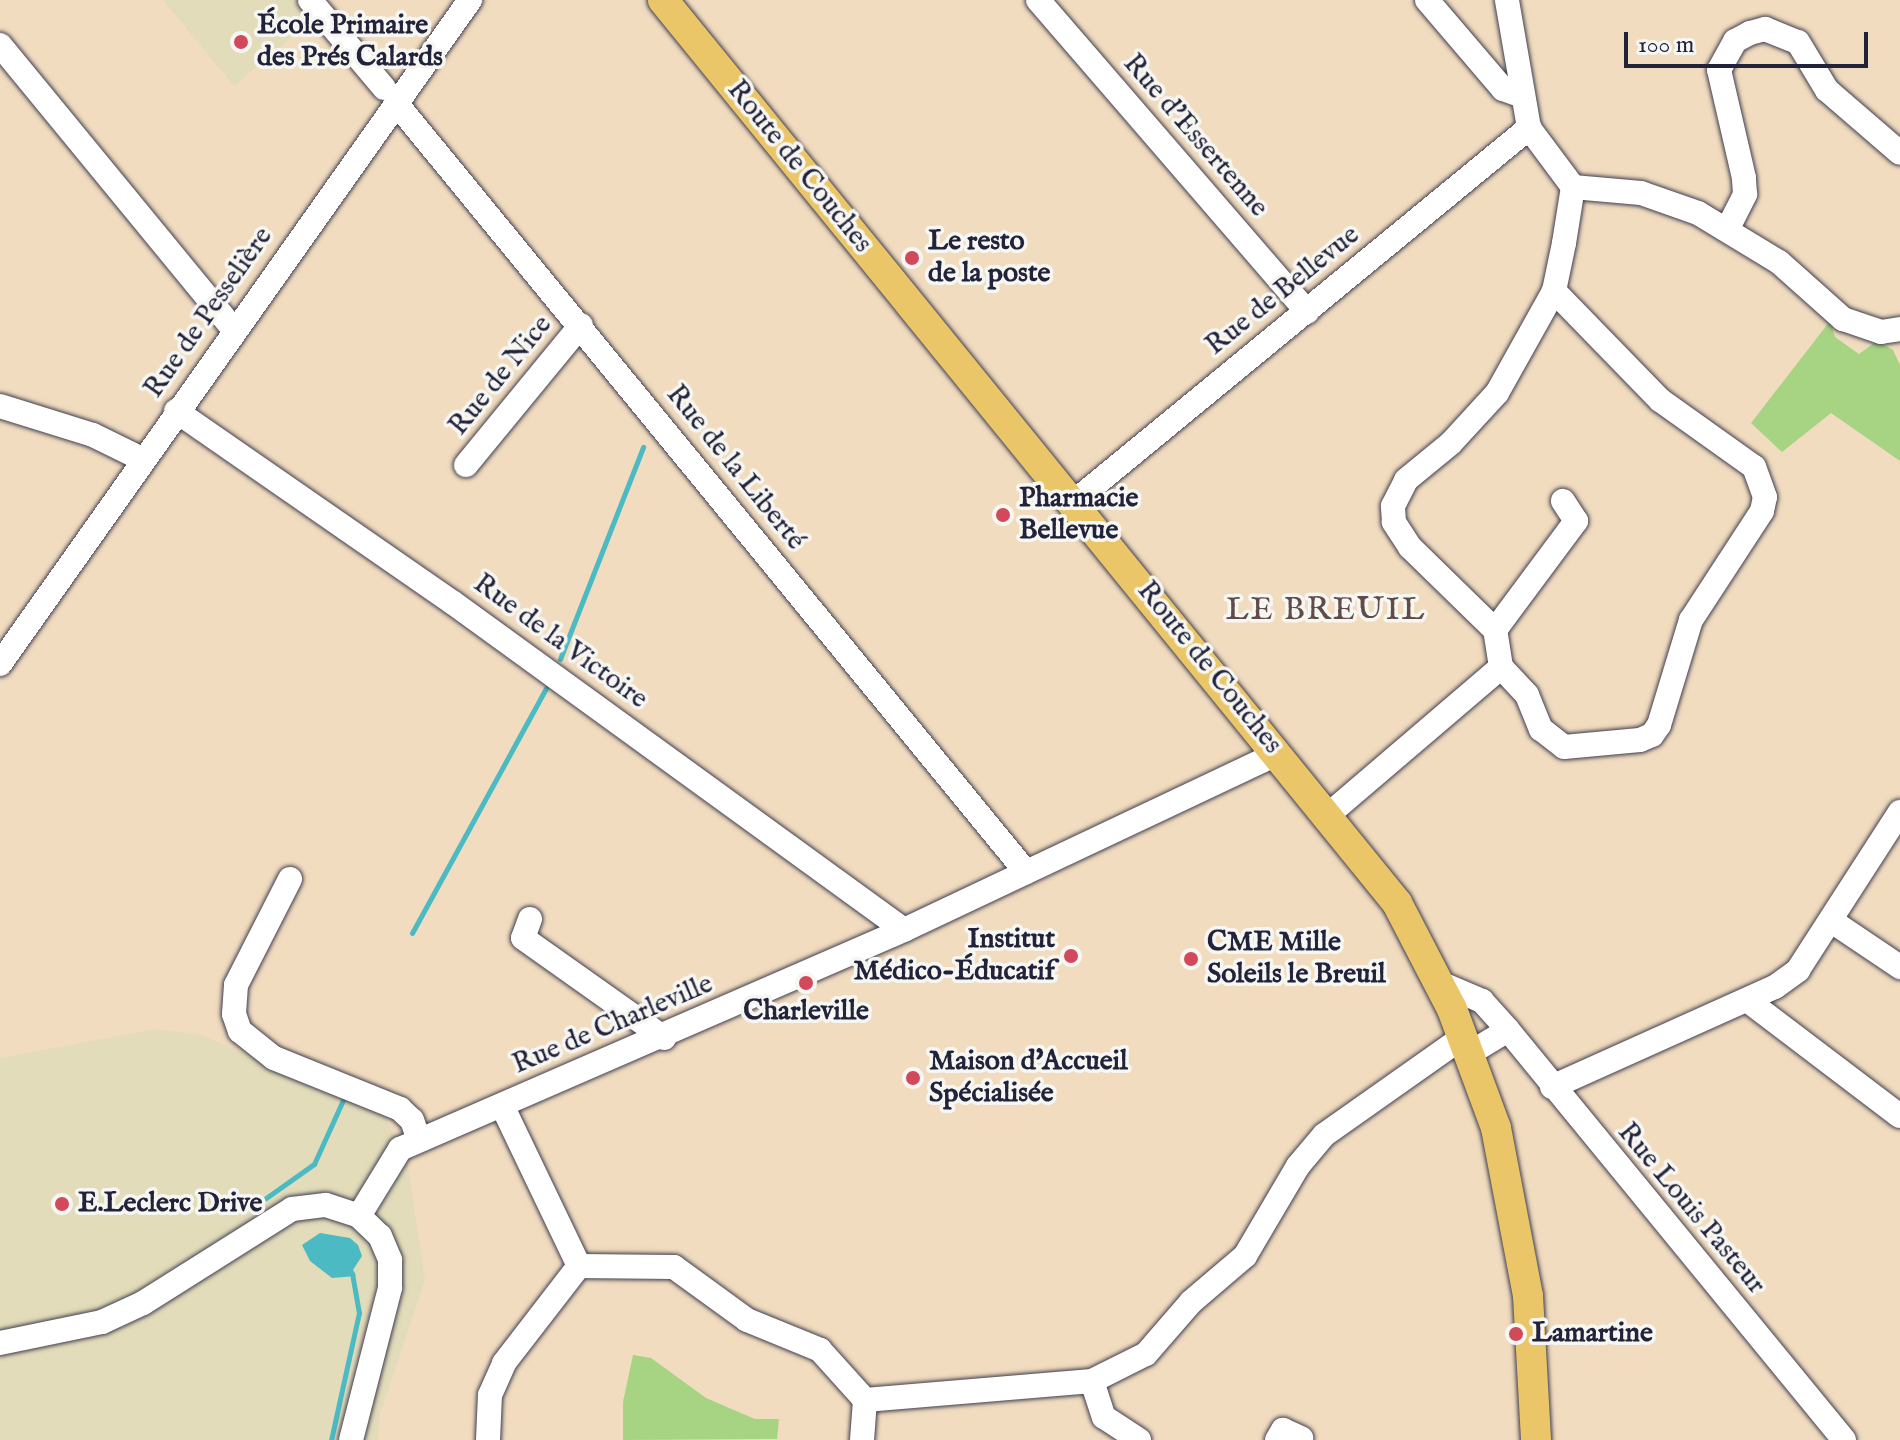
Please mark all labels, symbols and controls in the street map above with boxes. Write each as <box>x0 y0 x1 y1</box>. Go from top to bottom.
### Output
place label: École Primaire des Prés Calards <box>257 9 443 75</box>
scale bar <box>1628 16 1872 66</box>
text: 100 m <box>1638 30 1694 61</box>
marker: École Primaire des Prés Calards <box>232 33 250 51</box>
street label: Rue d'Essertenne <box>1115 48 1275 224</box>
street label: Route de Couches <box>719 74 879 260</box>
street label: Rue de Bellevue <box>1199 219 1367 363</box>
street label: Rue de Pesselière <box>138 221 280 405</box>
place label: Le resto de la poste <box>928 225 1050 291</box>
marker: Le resto de la poste <box>903 249 921 267</box>
street label: Rue de Nice <box>442 309 560 443</box>
street label: Rue de la Liberté <box>658 379 812 557</box>
place label: Pharmacie Bellevue <box>1019 482 1138 548</box>
marker: Pharmacie Bellevue <box>994 506 1012 524</box>
street label: Rue de la Victoire <box>466 567 654 717</box>
street label: Route de Couches <box>1129 575 1289 761</box>
district label: LE BREUIL <box>1226 592 1426 630</box>
place label: Institut Médico-Éducatif <box>853 923 1055 989</box>
place label: CME Mille Soleils le Breuil <box>1207 926 1386 992</box>
marker: Institut Médico-Éducatif <box>1062 947 1080 965</box>
marker: CME Mille Soleils le Breuil <box>1182 950 1200 968</box>
street label: Rue de Charleville <box>508 968 718 1082</box>
marker: Charleville <box>797 974 815 992</box>
place label: Charleville <box>743 995 869 1029</box>
place label: Maison d'Accueil Spécialisée <box>929 1045 1128 1111</box>
marker: Maison d'Accueil Spécialisée <box>904 1069 922 1087</box>
street label: Rue Louis Pasteur <box>1610 1117 1772 1301</box>
place label: E.Leclerc Drive <box>78 1187 262 1221</box>
marker: E.Leclerc Drive <box>53 1195 71 1213</box>
place label: Lamartine <box>1532 1317 1653 1351</box>
marker: Lamartine <box>1507 1325 1525 1343</box>

